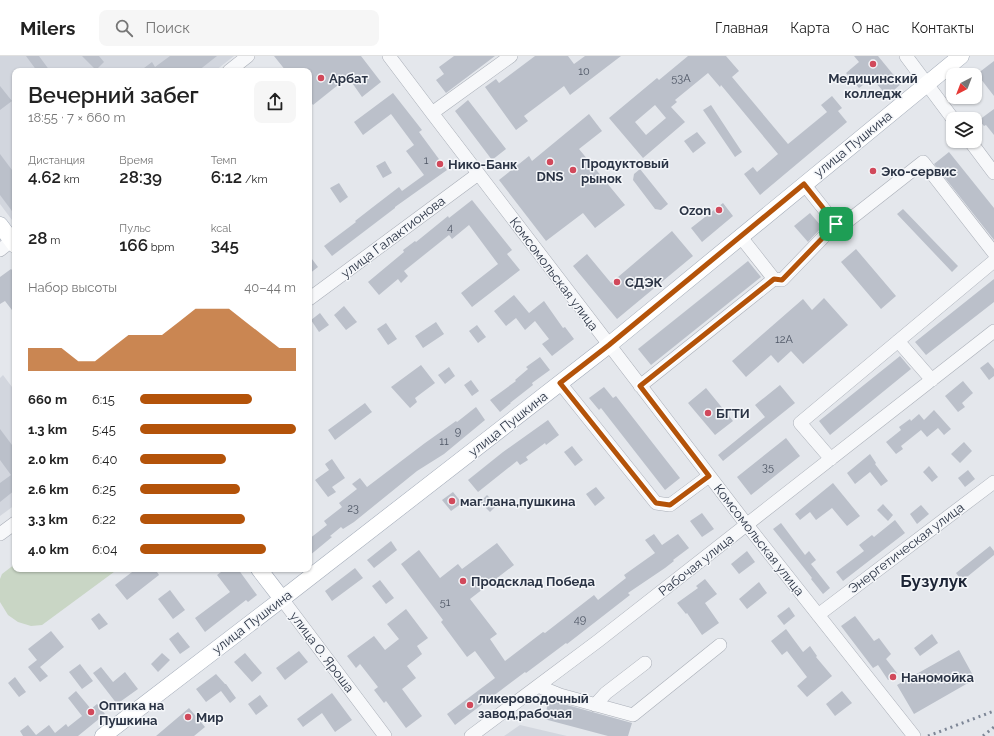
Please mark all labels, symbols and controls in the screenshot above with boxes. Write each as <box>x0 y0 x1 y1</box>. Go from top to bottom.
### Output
search box <box>99 10 379 46</box>
text: Milers <box>20 17 75 39</box>
icon: search <box>113 17 135 39</box>
text: Поиск <box>145 19 190 37</box>
text: Главная <box>715 20 768 36</box>
text: Карта <box>790 20 830 36</box>
text: О нас <box>852 20 889 36</box>
text: Контакты <box>911 20 974 36</box>
marker: Медицинский колледж <box>868 59 878 69</box>
house number: 10 <box>578 65 590 78</box>
north arrow <box>946 68 982 104</box>
map controls <box>946 68 982 148</box>
place label: Арбат <box>329 71 368 86</box>
place label: Медицинский колледж <box>828 71 918 101</box>
house number: 53А <box>671 72 691 85</box>
marker: Арбат <box>316 73 326 83</box>
button: share <box>254 81 296 123</box>
text: Вечерний забег <box>28 82 199 108</box>
street label: улица Пушкина <box>811 108 895 180</box>
text: 18:55 · 7 × 660 m <box>28 110 125 125</box>
button: layers <box>946 112 982 148</box>
text: Дистанция <box>28 154 85 167</box>
text: Время <box>119 154 153 167</box>
text: Темп <box>211 154 237 167</box>
house number: 1 <box>424 154 429 167</box>
place label: Продуктовый рынок <box>581 156 669 186</box>
place label: Нико-Банк <box>448 157 518 172</box>
marker: DNS <box>545 157 555 167</box>
marker: Нико-Банк <box>435 159 445 169</box>
place label: Эко-сервис <box>881 164 957 179</box>
marker: Продуктовый рынок <box>568 165 578 175</box>
marker: Эко-сервис <box>868 166 878 176</box>
text: 4.62 <box>28 167 61 187</box>
text: 28:39 <box>119 167 162 187</box>
text: 6:12 <box>211 167 242 187</box>
place label: DNS <box>536 169 564 184</box>
text: km <box>61 173 80 186</box>
text: /km <box>242 173 268 186</box>
street label: улица Галактионова <box>338 193 448 281</box>
place label: Ozon <box>679 203 711 218</box>
marker: Ozon <box>714 205 724 215</box>
pin <box>819 207 853 241</box>
icon: arrive <box>825 213 847 235</box>
street label: Комсомольская улица <box>507 215 601 333</box>
house number: 4 <box>447 221 453 234</box>
text: Пульс <box>119 222 151 235</box>
text: kcal <box>211 222 231 235</box>
text: 28 <box>28 228 48 248</box>
text: m <box>48 234 60 247</box>
text: 166 <box>119 235 148 255</box>
text: 345 <box>211 235 239 255</box>
text: bpm <box>148 241 174 254</box>
place label: СДЭК <box>625 275 662 290</box>
marker: СДЭК <box>612 277 622 287</box>
text: Набор высоты <box>28 280 117 295</box>
text: 40–44 m <box>244 280 296 295</box>
house number: 12А <box>775 333 794 346</box>
street label: улица Пушкина <box>466 389 550 459</box>
text: 660 m <box>28 392 67 407</box>
text: 6:15 <box>92 392 115 407</box>
place label: БГТИ <box>716 406 750 421</box>
marker: БГТИ <box>703 408 713 418</box>
text: 1.3 km <box>28 422 67 437</box>
text: 5:45 <box>92 422 116 437</box>
house number: 9 <box>455 425 461 438</box>
house number: 11 <box>439 435 449 448</box>
text: 2.0 km <box>28 452 69 467</box>
text: 6:40 <box>92 452 117 467</box>
house number: 35 <box>762 461 774 474</box>
street label: Комсомольская улица <box>711 481 807 599</box>
text: 2.6 km <box>28 482 69 497</box>
text: 6:25 <box>92 482 116 497</box>
place label: маг.лана,пушкина <box>460 494 576 509</box>
marker: маг.лана,пушкина <box>447 496 457 506</box>
street label: Энергетическая улица <box>845 500 967 596</box>
house number: 23 <box>347 502 359 515</box>
text: 3.3 km <box>28 512 68 527</box>
text: 6:22 <box>92 512 116 527</box>
street label: Рабочая улица <box>656 531 736 599</box>
text: 4.0 km <box>28 542 69 557</box>
text: 6:04 <box>92 542 117 557</box>
district label: Бузулук <box>900 571 968 591</box>
place label: Продсклад Победа <box>471 574 595 589</box>
marker: Продсклад Победа <box>458 576 468 586</box>
street label: улица Пушкина <box>209 587 295 657</box>
house number: 51 <box>440 596 451 609</box>
street label: улица О. Яроша <box>287 609 357 695</box>
house number: 49 <box>574 613 586 626</box>
place label: Наномойка <box>901 670 974 685</box>
marker: Наномойка <box>888 672 898 682</box>
place label: ликероводочный завод,рабочая <box>478 691 589 721</box>
place label: Оптика на Пушкина <box>99 698 165 728</box>
marker: ликероводочный завод,рабочая <box>465 700 475 710</box>
marker: Оптика на Пушкина <box>86 707 96 717</box>
place label: Мир <box>196 710 223 725</box>
marker: Мир <box>183 712 193 722</box>

